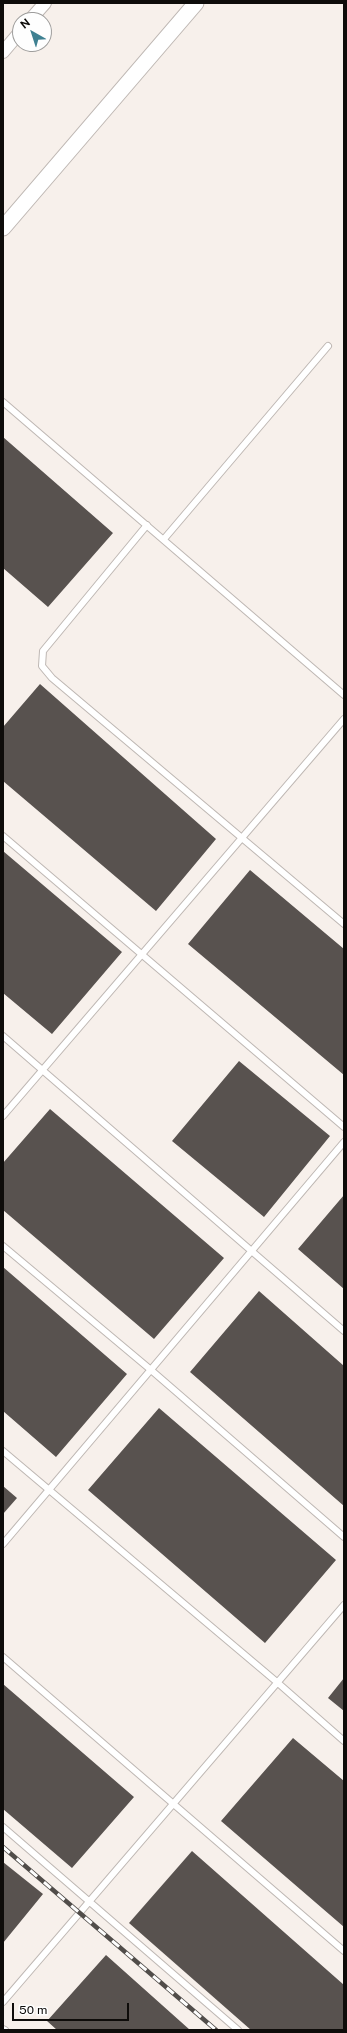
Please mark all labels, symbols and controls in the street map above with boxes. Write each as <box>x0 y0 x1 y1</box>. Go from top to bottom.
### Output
north arrow <box>12 12 52 52</box>
text: N <box>18 16 32 31</box>
scale bar <box>14 1995 131 2021</box>
text: 50 m <box>19 2003 47 2017</box>

